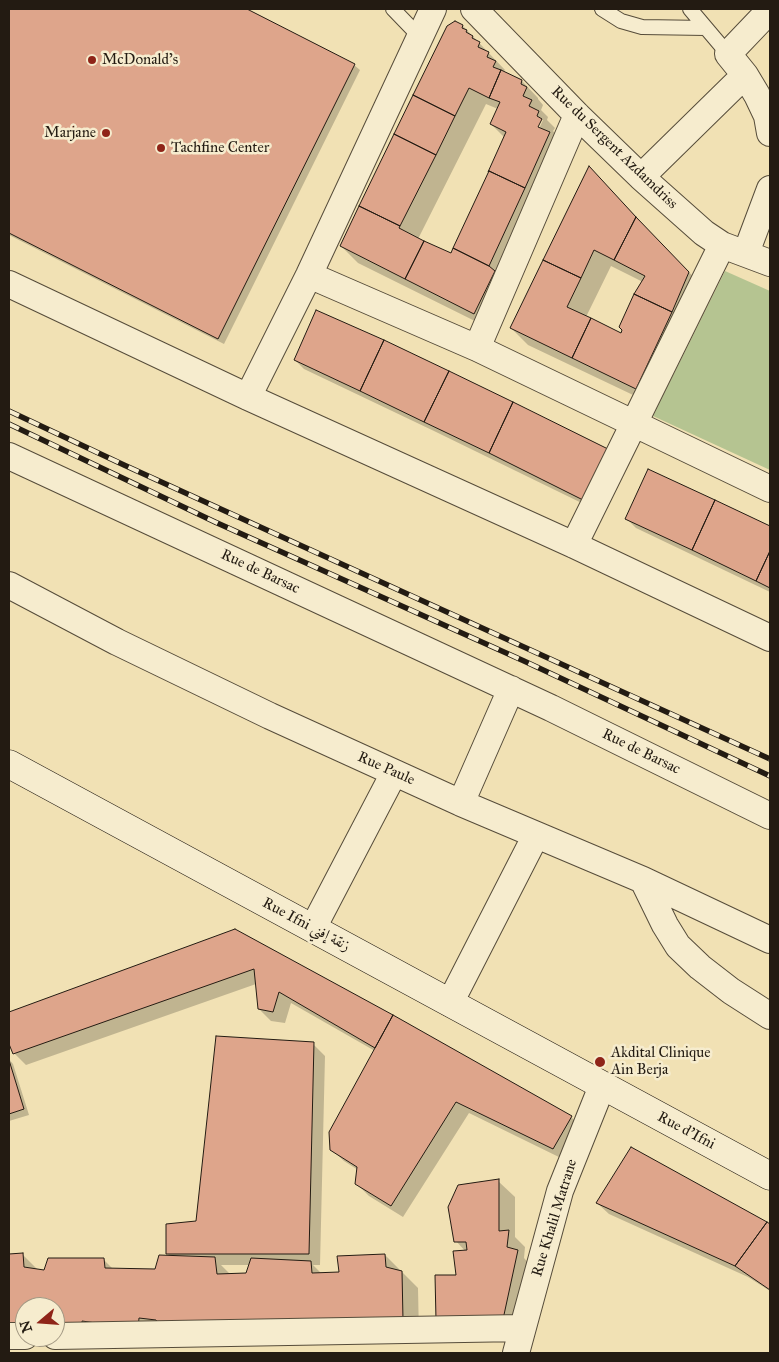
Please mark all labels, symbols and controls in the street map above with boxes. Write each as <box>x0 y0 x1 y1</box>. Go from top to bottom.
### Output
place label: McDonald's <box>102 51 178 69</box>
marker: McDonald's <box>86 54 98 66</box>
street label: Rue du Sergent Azdamdriss <box>547 83 681 213</box>
place label: Marjane <box>44 124 96 142</box>
marker: Marjane <box>100 127 112 139</box>
place label: Tachfine Center <box>171 139 269 157</box>
marker: Tachfine Center <box>155 142 167 154</box>
street label: Rue de Barsac <box>218 546 302 598</box>
street label: Rue de Barsac <box>599 725 683 779</box>
street label: Rue Paule <box>355 748 417 790</box>
street label: Rue Ifni زنقة إفني <box>259 894 353 956</box>
place label: Akdital Clinique Ain Berja <box>611 1044 710 1079</box>
marker: Akdital Clinique Ain Berja <box>593 1055 607 1069</box>
street label: Rue d'Ifni <box>654 1108 718 1154</box>
street label: Rue Khalil Matrane <box>529 1157 581 1279</box>
north arrow <box>15 1297 65 1347</box>
text: N <box>16 1318 36 1335</box>

